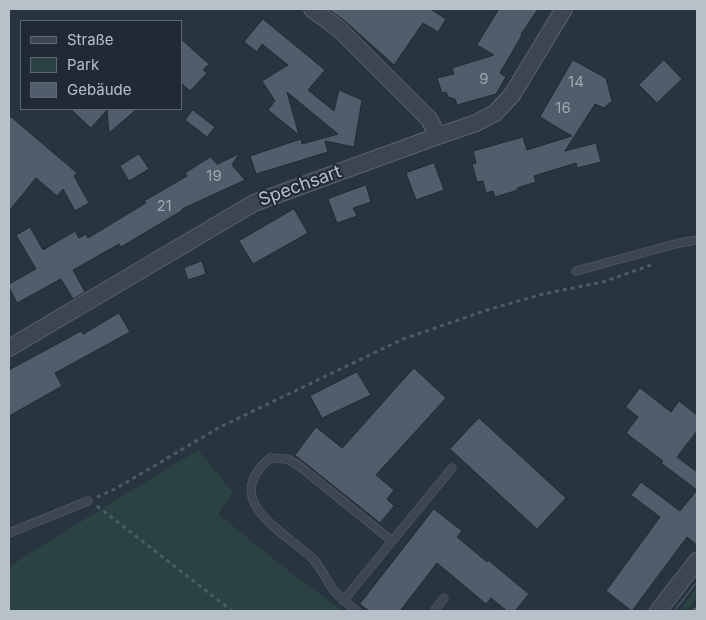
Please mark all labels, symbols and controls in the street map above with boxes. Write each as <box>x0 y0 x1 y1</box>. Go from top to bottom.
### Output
legend <box>20 20 182 110</box>
text: Straße <box>67 30 114 49</box>
text: Park <box>67 55 99 74</box>
house number: 9 <box>479 70 489 88</box>
house number: 14 <box>568 73 584 91</box>
text: Gebäude <box>67 80 132 99</box>
house number: 16 <box>555 99 571 117</box>
street label: Spechsart <box>256 161 344 211</box>
house number: 19 <box>206 167 222 185</box>
house number: 21 <box>156 197 172 215</box>

